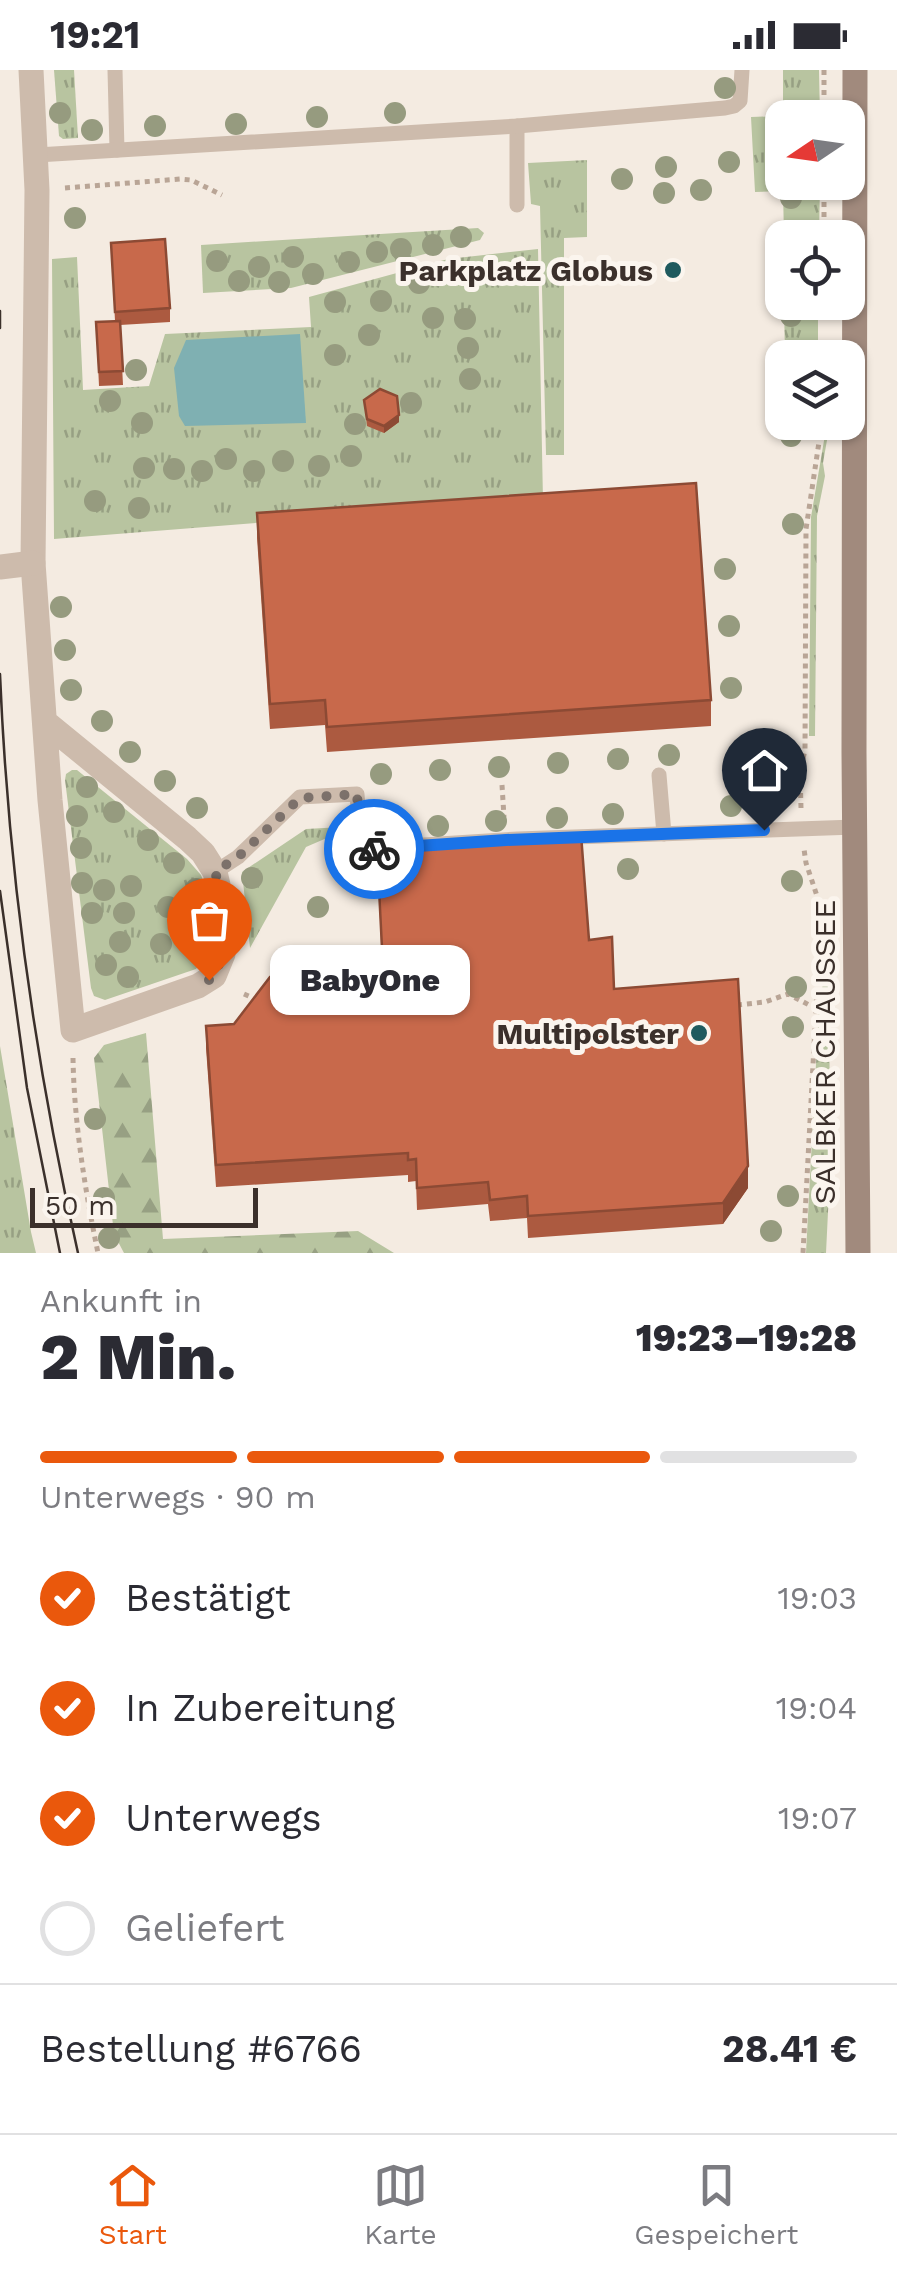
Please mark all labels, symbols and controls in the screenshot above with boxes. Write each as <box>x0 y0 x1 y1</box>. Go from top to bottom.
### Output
text: 19:21 <box>50 13 140 57</box>
north arrow <box>765 100 865 200</box>
map controls <box>765 100 865 440</box>
button: locate <box>765 220 865 320</box>
place label: Parkplatz Globus <box>398 253 653 288</box>
marker: Parkplatz Globus <box>662 259 684 281</box>
button: layers <box>765 340 865 440</box>
pin <box>722 728 807 831</box>
icon: home <box>737 743 792 798</box>
courier <box>324 799 424 899</box>
icon: bike <box>347 822 402 877</box>
pin <box>167 878 252 981</box>
icon: bag <box>182 893 237 948</box>
street label: SALBKER CHAUSSEE <box>807 899 842 1205</box>
callout: BabyOne <box>269 945 469 1015</box>
text: BabyOne <box>300 961 440 999</box>
place label: Multipolster <box>496 1016 679 1051</box>
marker: Multipolster <box>688 1022 710 1044</box>
scale bar <box>30 1183 258 1228</box>
text: 50 m <box>45 1189 115 1222</box>
text: Ankunft in <box>40 1282 202 1320</box>
text: 19:23–19:28 <box>636 1316 857 1360</box>
text: 2 Min. <box>40 1319 236 1395</box>
text: Unterwegs · 90 m <box>40 1478 316 1516</box>
icon: check <box>40 1571 95 1626</box>
text: Bestätigt <box>125 1576 291 1620</box>
text: 19:03 <box>777 1579 857 1617</box>
icon: check <box>40 1681 95 1736</box>
text: In Zubereitung <box>125 1686 395 1730</box>
text: 19:04 <box>776 1689 857 1727</box>
icon: check <box>40 1791 95 1846</box>
text: Unterwegs <box>125 1796 322 1840</box>
text: 19:07 <box>778 1799 857 1837</box>
text: Geliefert <box>125 1906 285 1950</box>
text: Bestellung #6766 <box>40 2027 362 2071</box>
text: 28.41 € <box>722 2027 857 2071</box>
tab: Start <box>99 2158 167 2251</box>
tab: Karte <box>364 2158 437 2251</box>
tab: Gespeichert <box>634 2158 798 2251</box>

